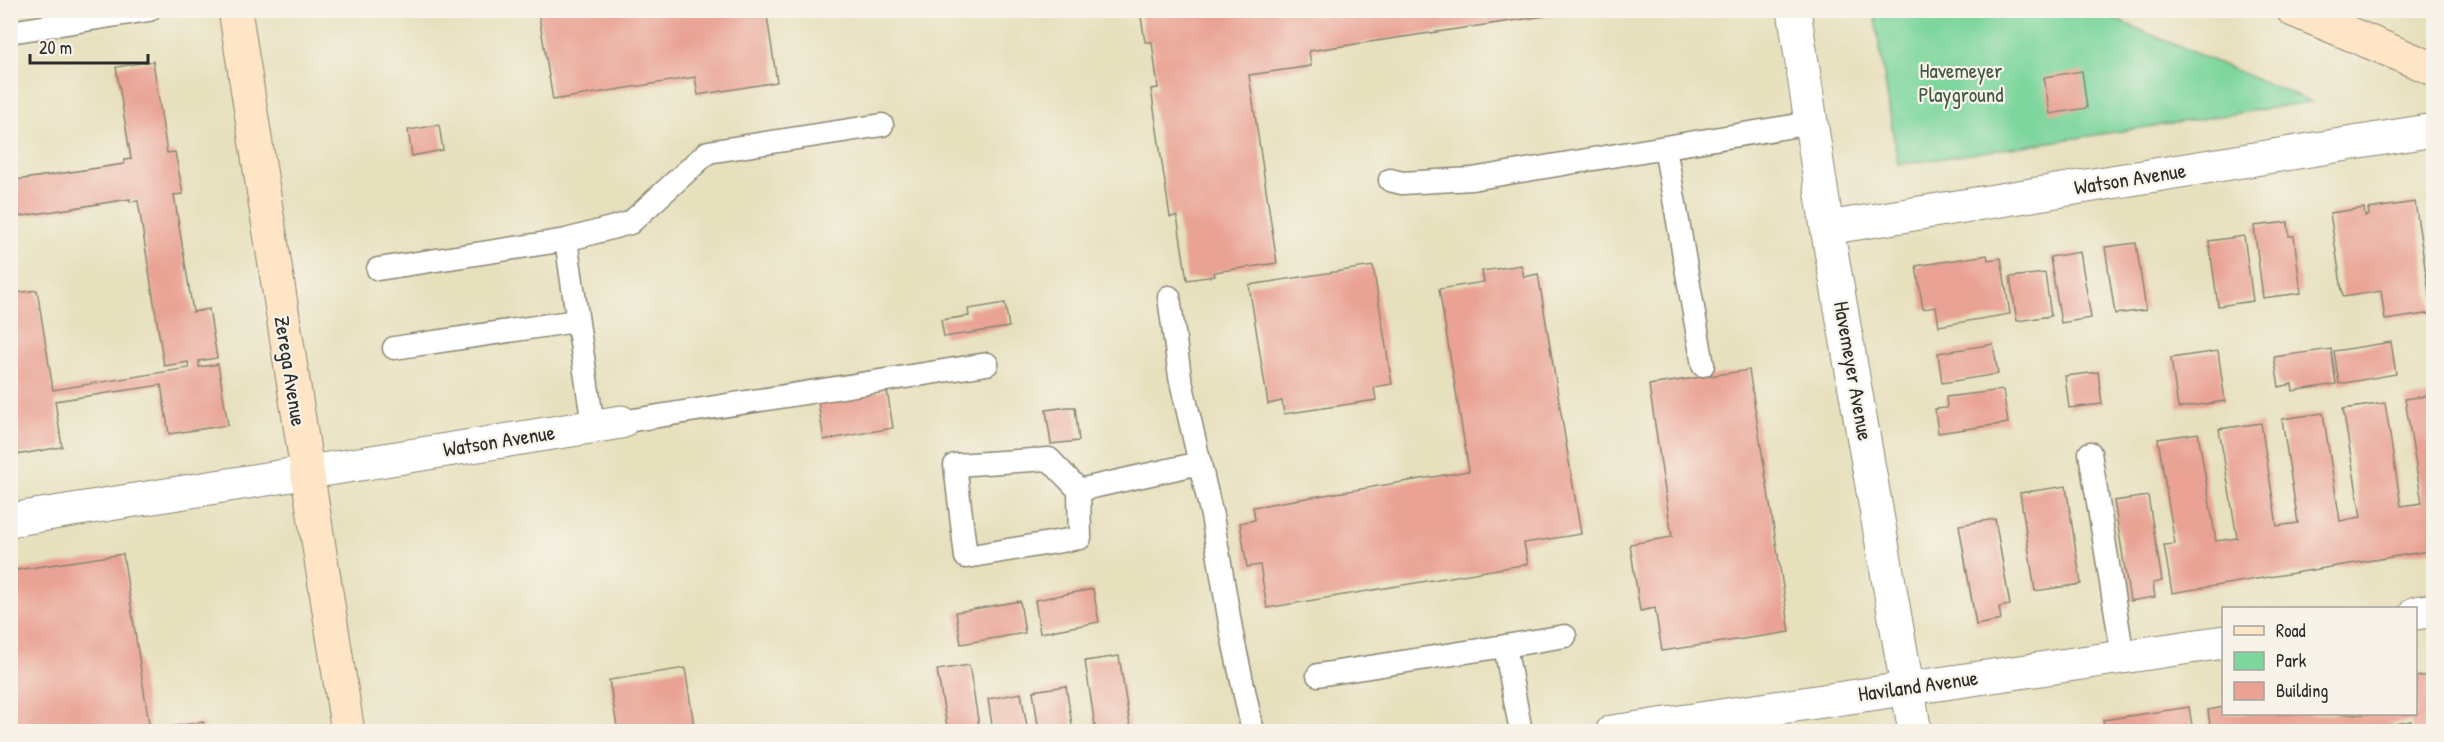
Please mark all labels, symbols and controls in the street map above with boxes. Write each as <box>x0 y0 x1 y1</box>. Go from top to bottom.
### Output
scale bar <box>30 27 148 65</box>
text: 20 m <box>39 35 72 60</box>
park label: Havemeyer Playground <box>1919 56 2003 109</box>
street label: Watson Avenue <box>2072 155 2188 202</box>
street label: Havemeyer Avenue <box>1827 299 1880 443</box>
street label: Zerega Avenue <box>267 314 314 428</box>
street label: Watson Avenue <box>441 417 557 464</box>
legend <box>2222 607 2417 715</box>
text: Road <box>2276 618 2306 643</box>
text: Park <box>2276 648 2307 673</box>
street label: Haviland Avenue <box>1856 663 1980 708</box>
text: Building <box>2276 678 2328 703</box>

